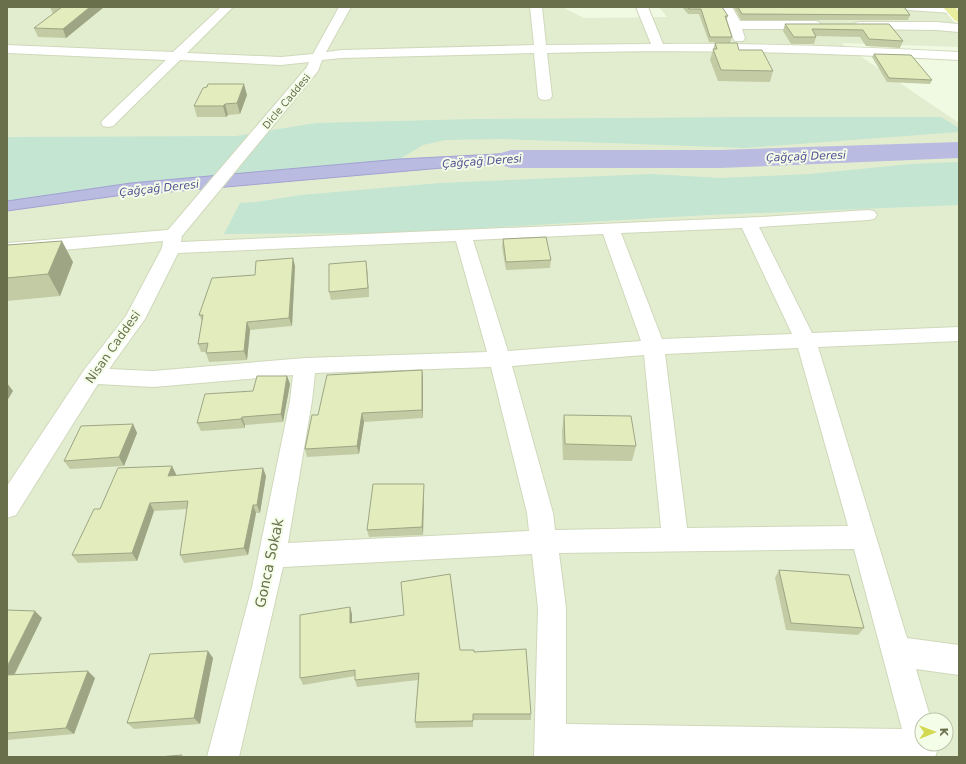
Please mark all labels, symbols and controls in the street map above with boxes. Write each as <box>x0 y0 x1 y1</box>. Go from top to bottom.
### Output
street label: Dicle Caddesi <box>260 72 312 131</box>
water label: Çağçağ Deresi <box>766 149 846 164</box>
water label: Çağçağ Deresi <box>442 152 522 171</box>
water label: Çağçağ Deresi <box>119 178 200 199</box>
street label: Nisan Caddesi <box>83 308 143 386</box>
street label: Gonca Sokak <box>252 516 286 609</box>
north arrow <box>914 712 954 752</box>
text: K <box>937 727 950 737</box>

